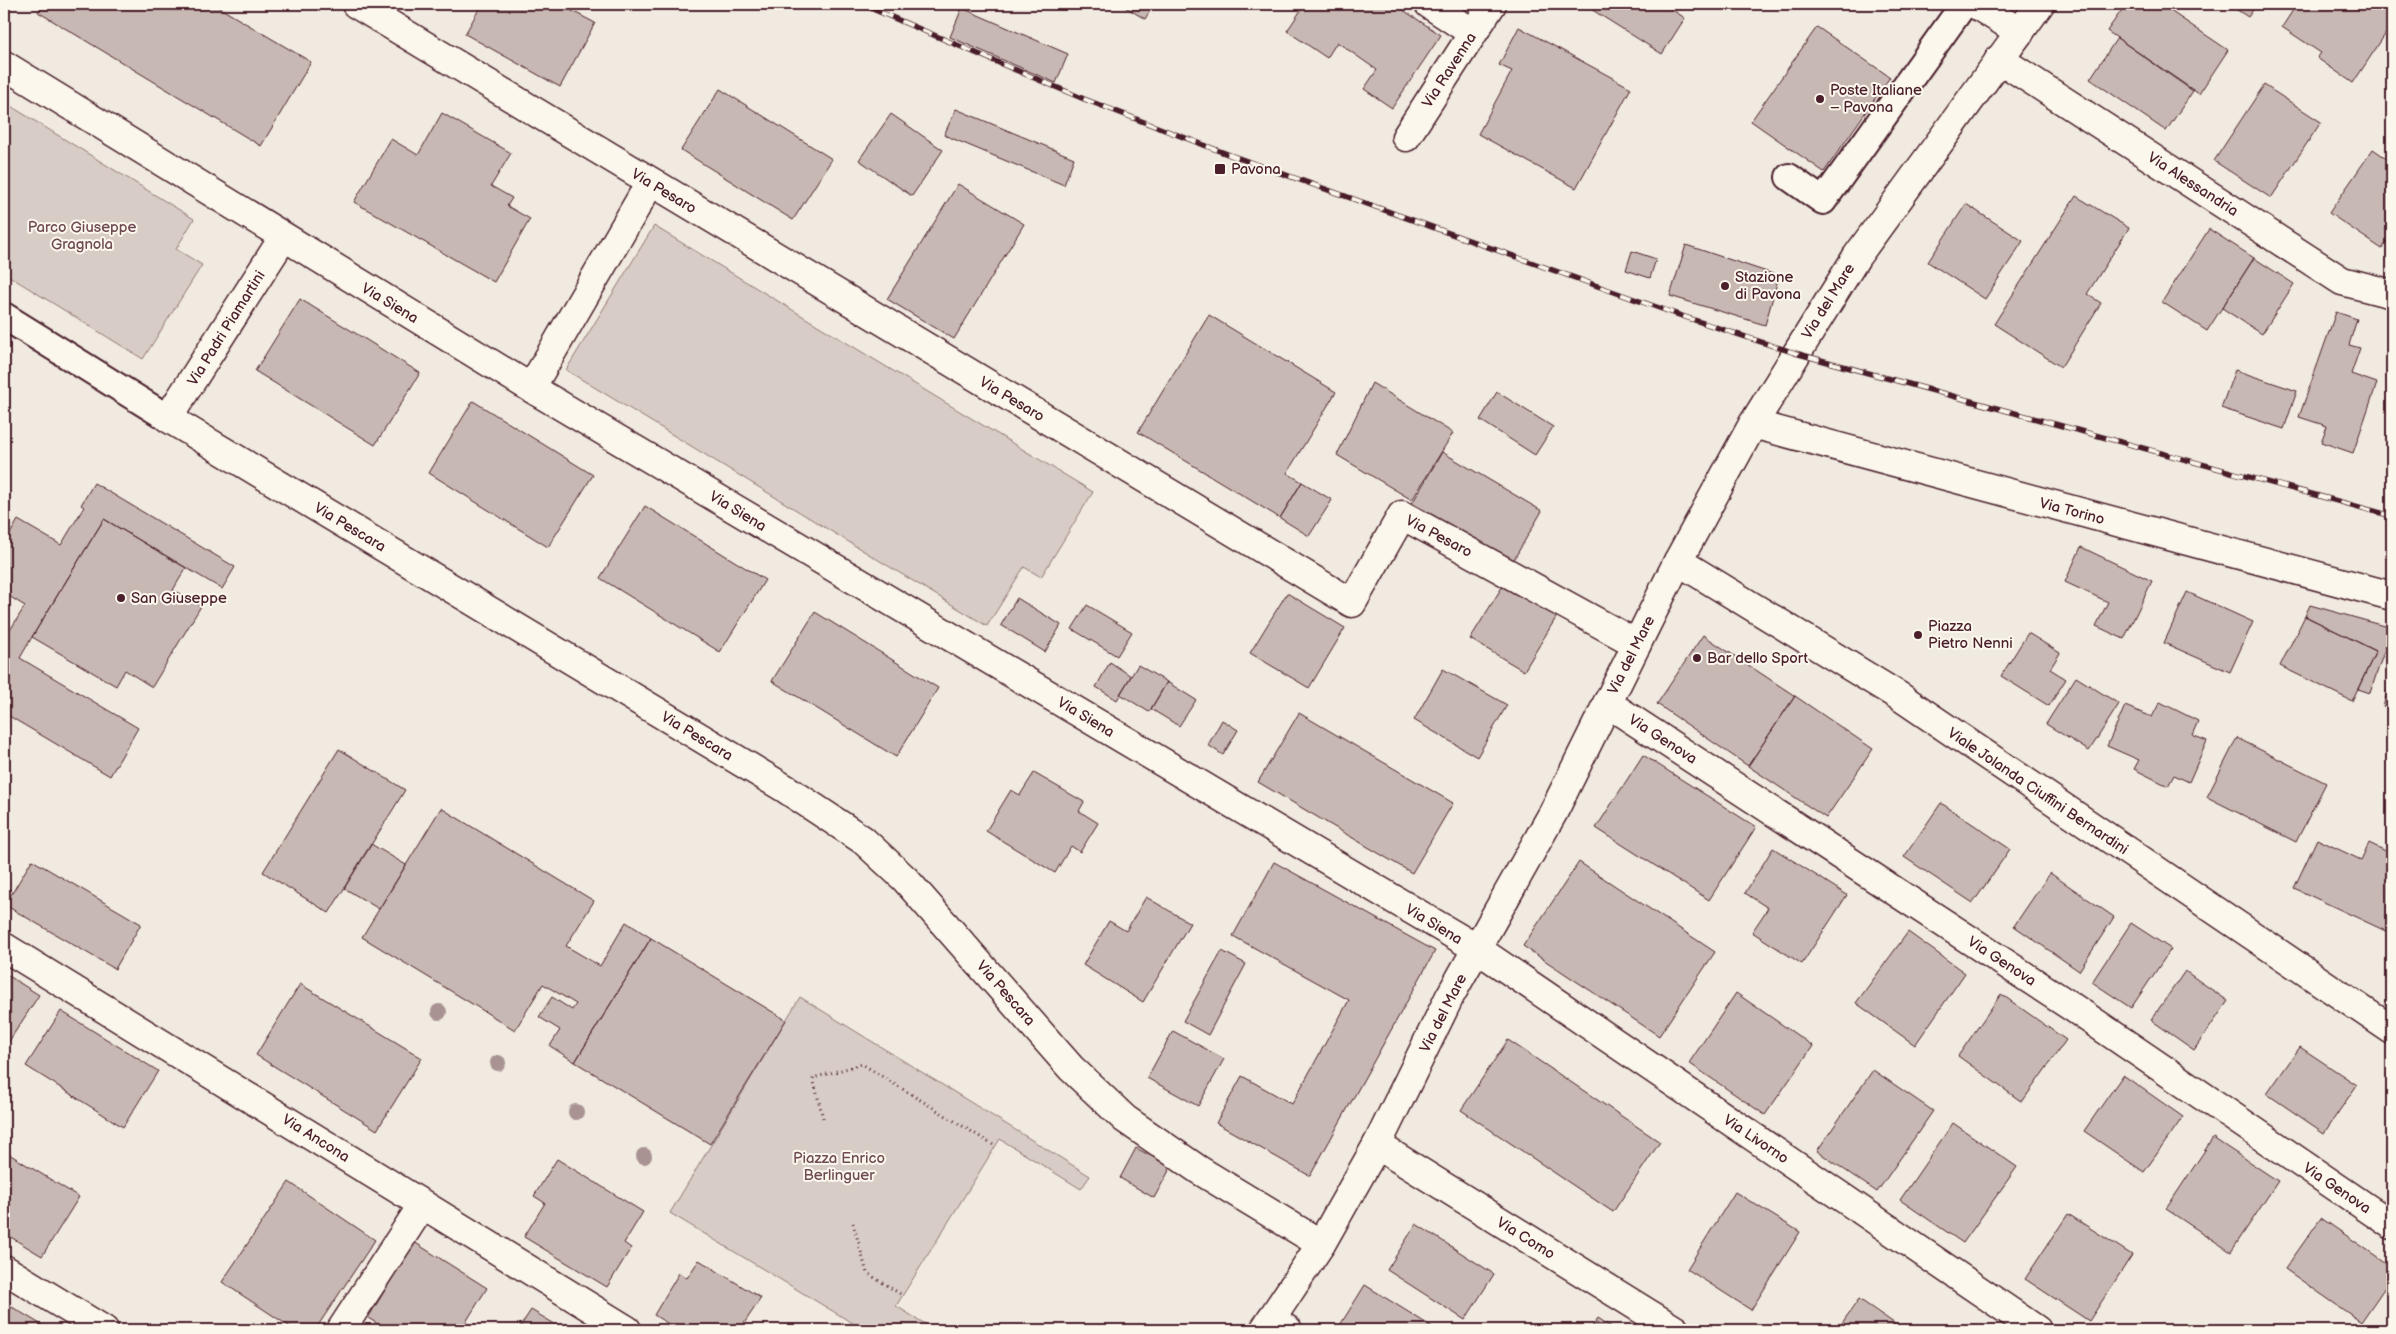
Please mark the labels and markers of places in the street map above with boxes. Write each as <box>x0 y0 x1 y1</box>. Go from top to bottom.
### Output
place label: Poste Italiane – Pavona <box>1830 81 1922 117</box>
marker: Poste Italiane – Pavona <box>1814 93 1826 105</box>
place label: Pavona <box>1231 160 1281 179</box>
marker: Pavona <box>1213 162 1227 176</box>
place label: Stazione di Pavona <box>1735 268 1801 304</box>
marker: Stazione di Pavona <box>1719 280 1731 292</box>
place label: San Giuseppe <box>131 589 227 608</box>
marker: San Giuseppe <box>115 592 127 604</box>
place label: Piazza Pietro Nenni <box>1928 617 2013 653</box>
marker: Piazza Pietro Nenni <box>1912 629 1924 641</box>
place label: Bar dello Sport <box>1707 649 1808 668</box>
marker: Bar dello Sport <box>1691 652 1703 664</box>

